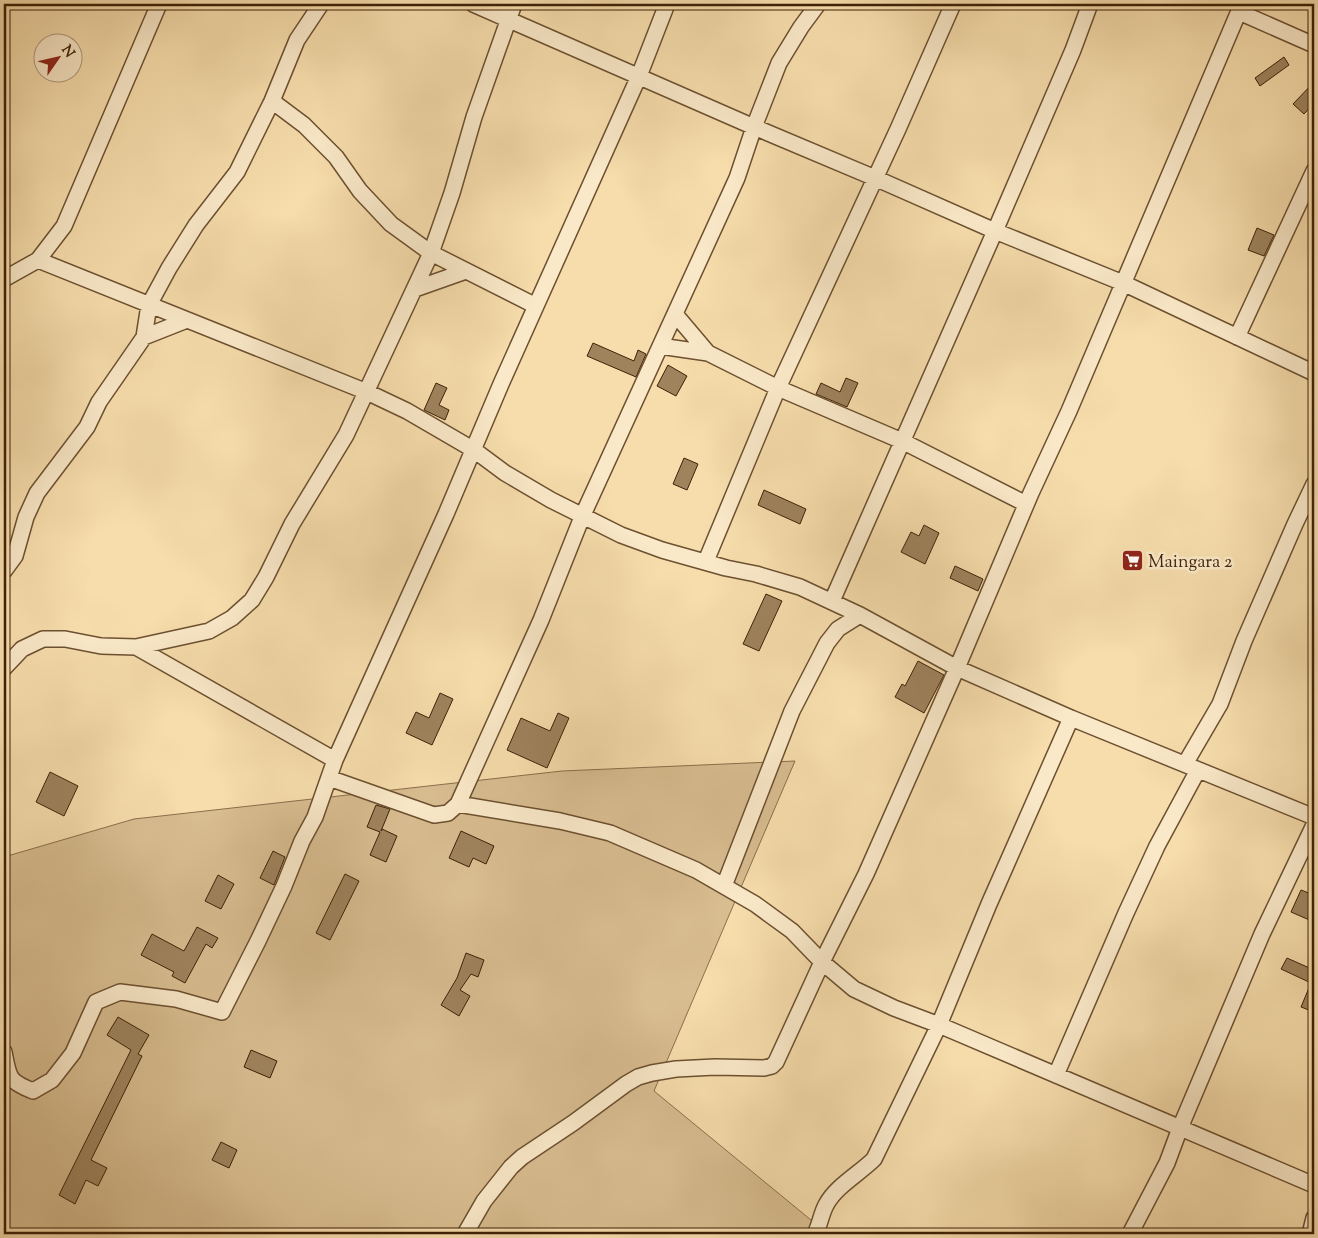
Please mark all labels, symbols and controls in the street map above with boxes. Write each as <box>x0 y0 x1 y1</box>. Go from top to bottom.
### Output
north arrow <box>32 32 82 82</box>
text: N <box>56 42 79 62</box>
supermarket icon: Maingara 2 <box>1120 549 1144 573</box>
place label: Maingara 2 <box>1148 550 1233 576</box>

